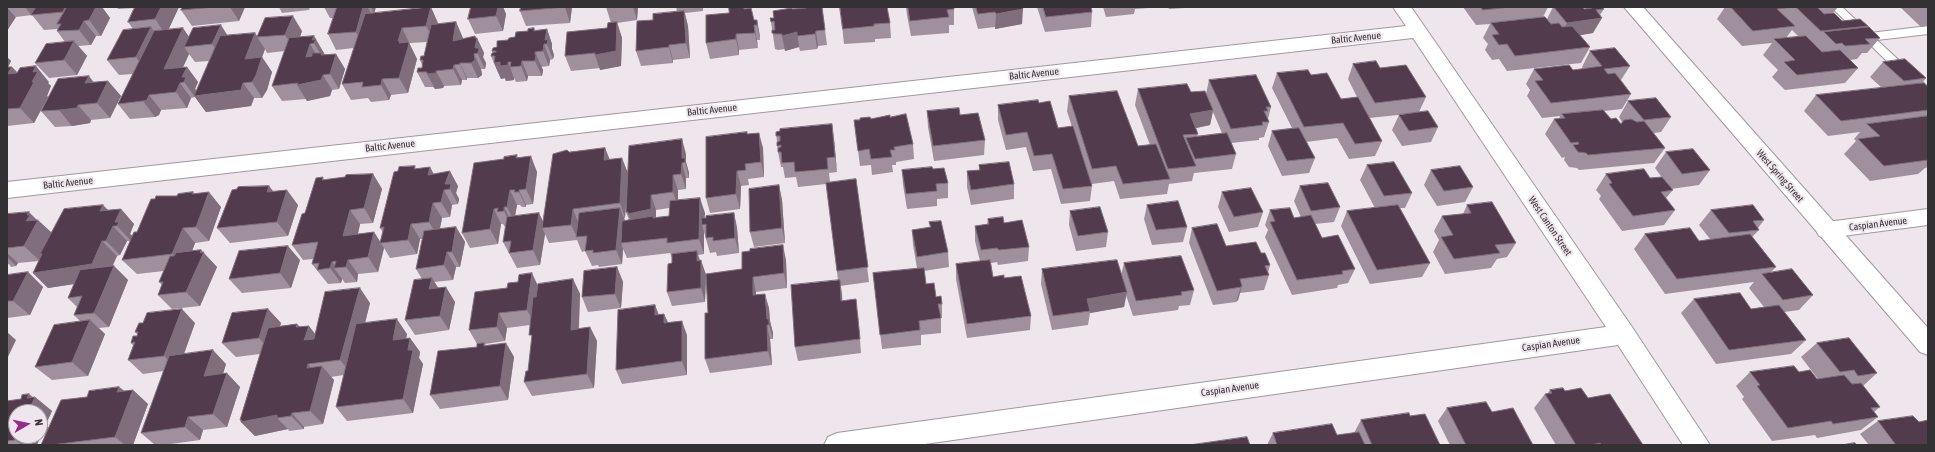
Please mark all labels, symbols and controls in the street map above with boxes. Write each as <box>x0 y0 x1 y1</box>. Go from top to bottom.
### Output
street label: Baltic Avenue <box>1331 29 1381 47</box>
street label: Baltic Avenue <box>1009 65 1059 83</box>
street label: Baltic Avenue <box>687 101 737 119</box>
street label: Baltic Avenue <box>365 137 415 155</box>
street label: West Spring Street <box>1754 147 1806 205</box>
street label: Baltic Avenue <box>43 174 93 192</box>
street label: West Canton Street <box>1526 194 1574 258</box>
street label: Caspian Avenue <box>1848 214 1908 234</box>
street label: Caspian Avenue <box>1521 334 1581 354</box>
street label: Caspian Avenue <box>1200 379 1260 399</box>
north arrow <box>8 404 48 444</box>
text: N <box>32 418 45 426</box>

